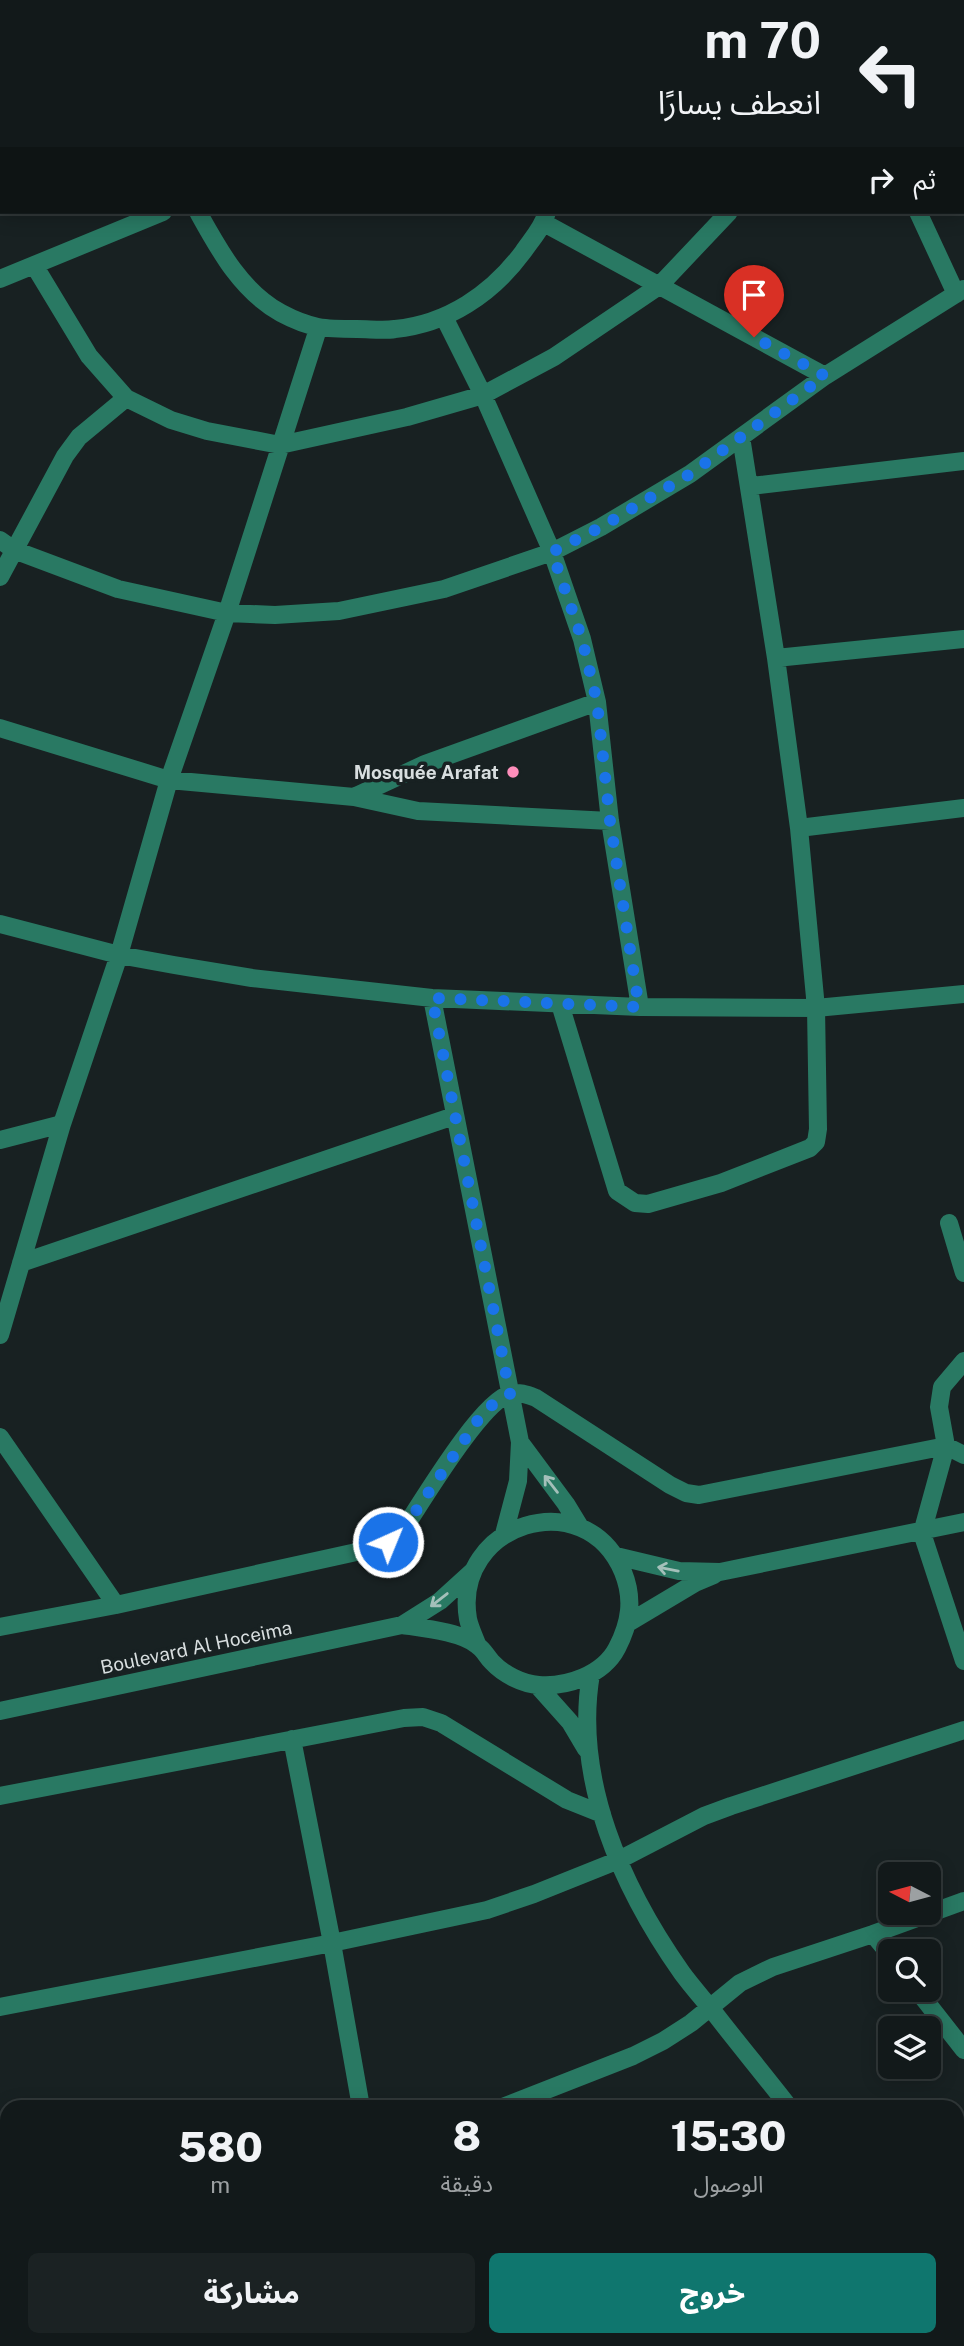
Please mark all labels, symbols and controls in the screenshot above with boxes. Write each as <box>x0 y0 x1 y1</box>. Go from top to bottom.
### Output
text: 70 m <box>704 11 821 69</box>
icon: left <box>845 28 936 119</box>
text: انعطف يسارًا <box>658 84 821 121</box>
icon: right <box>862 161 900 199</box>
text: ثم <box>914 164 936 195</box>
pin <box>724 265 784 337</box>
icon: arrive <box>735 276 773 314</box>
place label: Mosquée Arafat <box>354 761 499 783</box>
marker: Mosquée Arafat <box>505 764 521 780</box>
one-way arrow <box>543 1475 558 1494</box>
position arrow <box>351 1505 425 1579</box>
one-way arrow <box>657 1561 680 1575</box>
one-way arrow <box>431 1593 449 1608</box>
street label: Boulevard Al Hoceima <box>98 1616 294 1678</box>
north arrow <box>878 1862 942 1925</box>
map controls <box>878 1862 941 2079</box>
button: search <box>878 1939 941 2002</box>
button: layers <box>878 2016 941 2079</box>
text: 8 <box>452 2111 481 2160</box>
text: 15:30 <box>671 2111 786 2160</box>
text: 580 <box>178 2122 263 2171</box>
text: دقيقة <box>441 2170 493 2197</box>
text: الوصول <box>694 2170 763 2197</box>
text: m <box>210 2171 230 2198</box>
button: مشاركة <box>28 2253 475 2333</box>
button: خروج <box>489 2253 936 2333</box>

